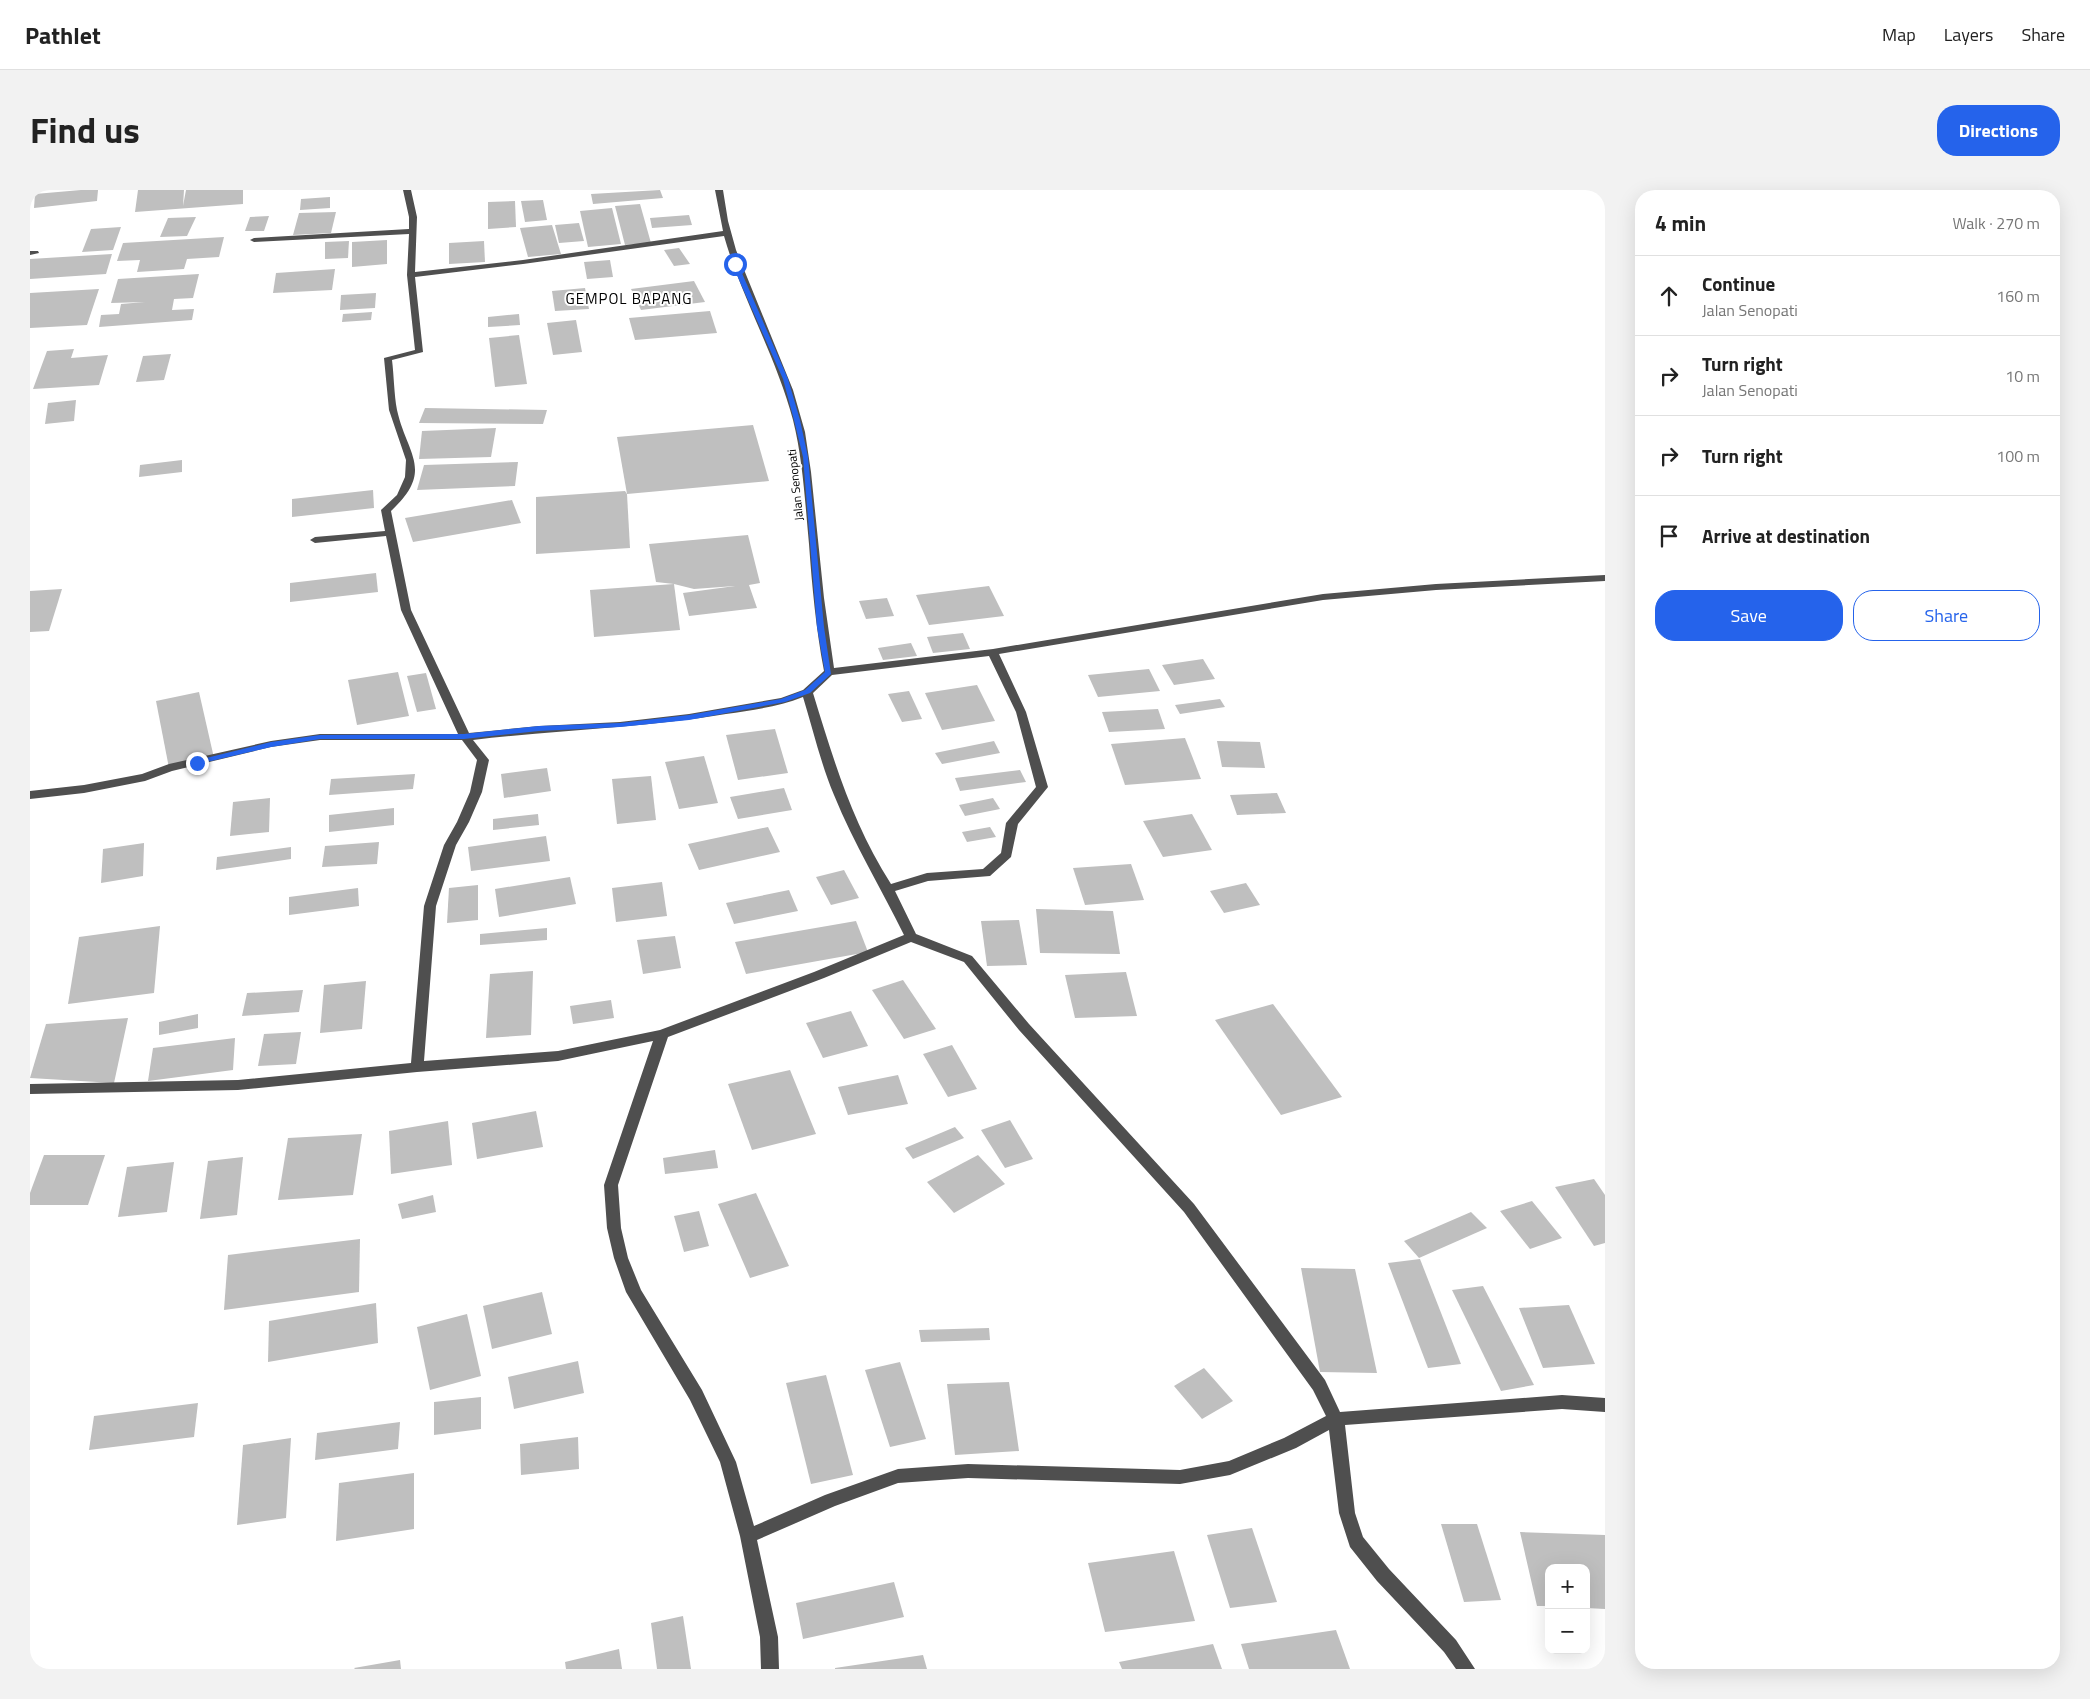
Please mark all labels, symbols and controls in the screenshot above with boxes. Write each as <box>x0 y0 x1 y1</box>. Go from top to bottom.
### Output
text: Pathlet <box>25 17 101 53</box>
text: Map <box>1882 21 1916 48</box>
text: Layers <box>1944 21 1993 48</box>
text: Share <box>2021 21 2065 48</box>
text: Find us <box>30 103 140 157</box>
button: Directions <box>1937 105 2060 156</box>
text: 4 min <box>1655 207 1706 239</box>
text: Walk · 270 m <box>1952 211 2040 235</box>
route start <box>724 253 747 276</box>
text: Continue <box>1702 269 1775 298</box>
icon: ahead <box>1655 282 1683 310</box>
text: 160 m <box>1996 284 2040 308</box>
district label: GEMPOL BAPANG <box>565 287 693 310</box>
text: Jalan Senopati <box>1702 298 1798 322</box>
text: Turn right <box>1702 349 1783 378</box>
icon: right <box>1655 362 1683 390</box>
text: 10 m <box>2005 364 2040 388</box>
text: Jalan Senopati <box>1702 378 1798 402</box>
text: Turn right <box>1702 441 1783 470</box>
icon: right <box>1655 442 1683 470</box>
text: 100 m <box>1996 444 2040 468</box>
street label: Jalan Senopati <box>782 448 808 522</box>
text: Arrive at destination <box>1702 521 1870 550</box>
icon: arrive <box>1655 522 1683 550</box>
button: Save <box>1655 590 1843 641</box>
button: Share <box>1853 590 2040 641</box>
route end <box>186 752 209 775</box>
map controls <box>1545 1564 1590 1654</box>
button: + <box>1545 1564 1590 1609</box>
button: − <box>1545 1609 1590 1654</box>

